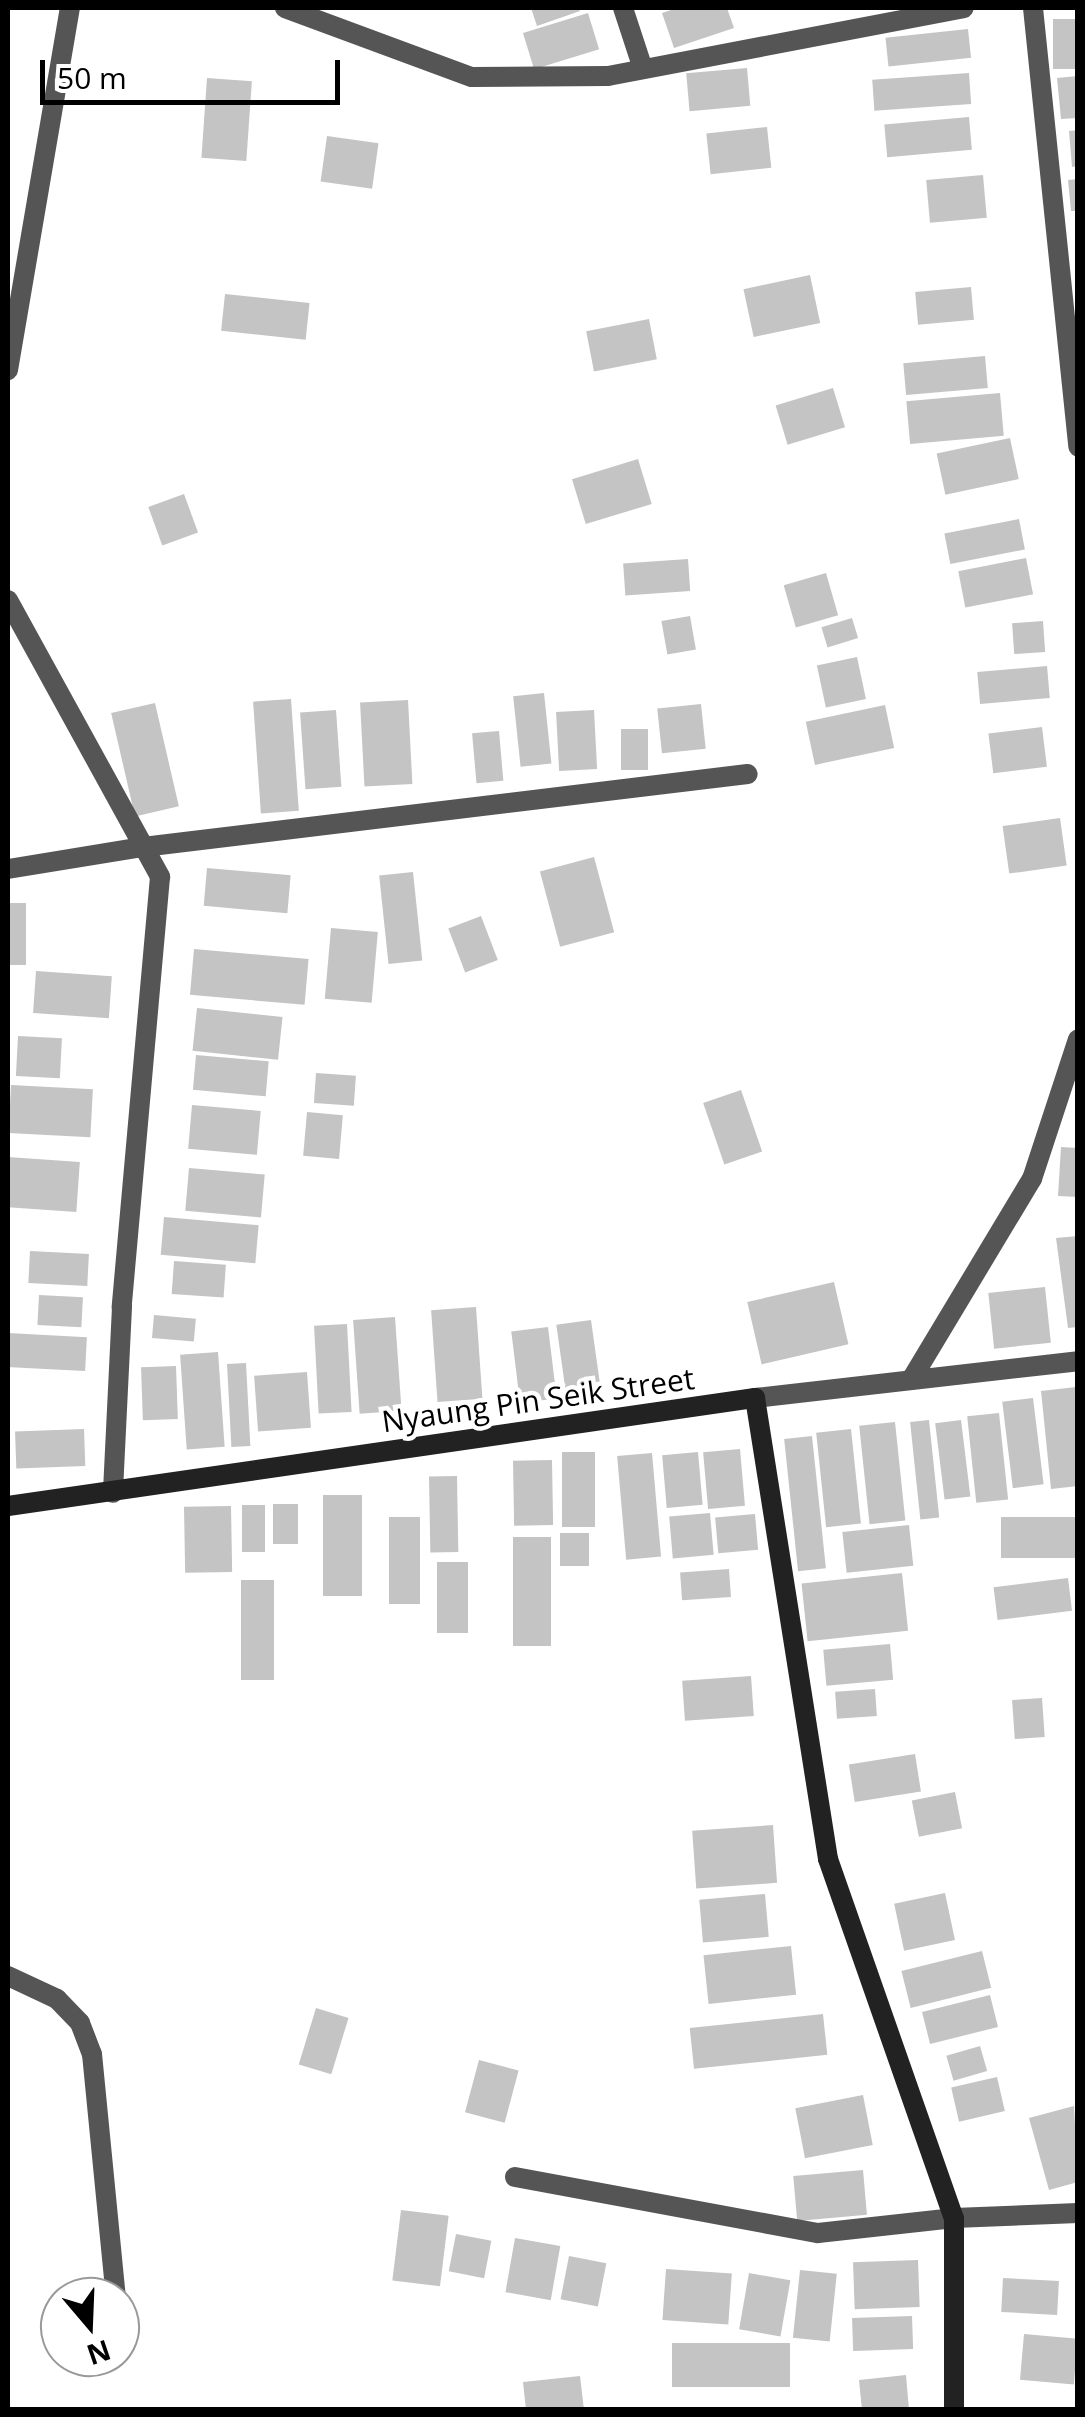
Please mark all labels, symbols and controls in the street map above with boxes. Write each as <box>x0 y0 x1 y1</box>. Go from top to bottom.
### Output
scale bar <box>45 40 345 102</box>
text: 50 m <box>57 57 127 98</box>
street label: Nyaung Pin Seik Street <box>379 1360 697 1440</box>
north arrow <box>40 2277 140 2377</box>
text: N <box>82 2332 116 2375</box>

